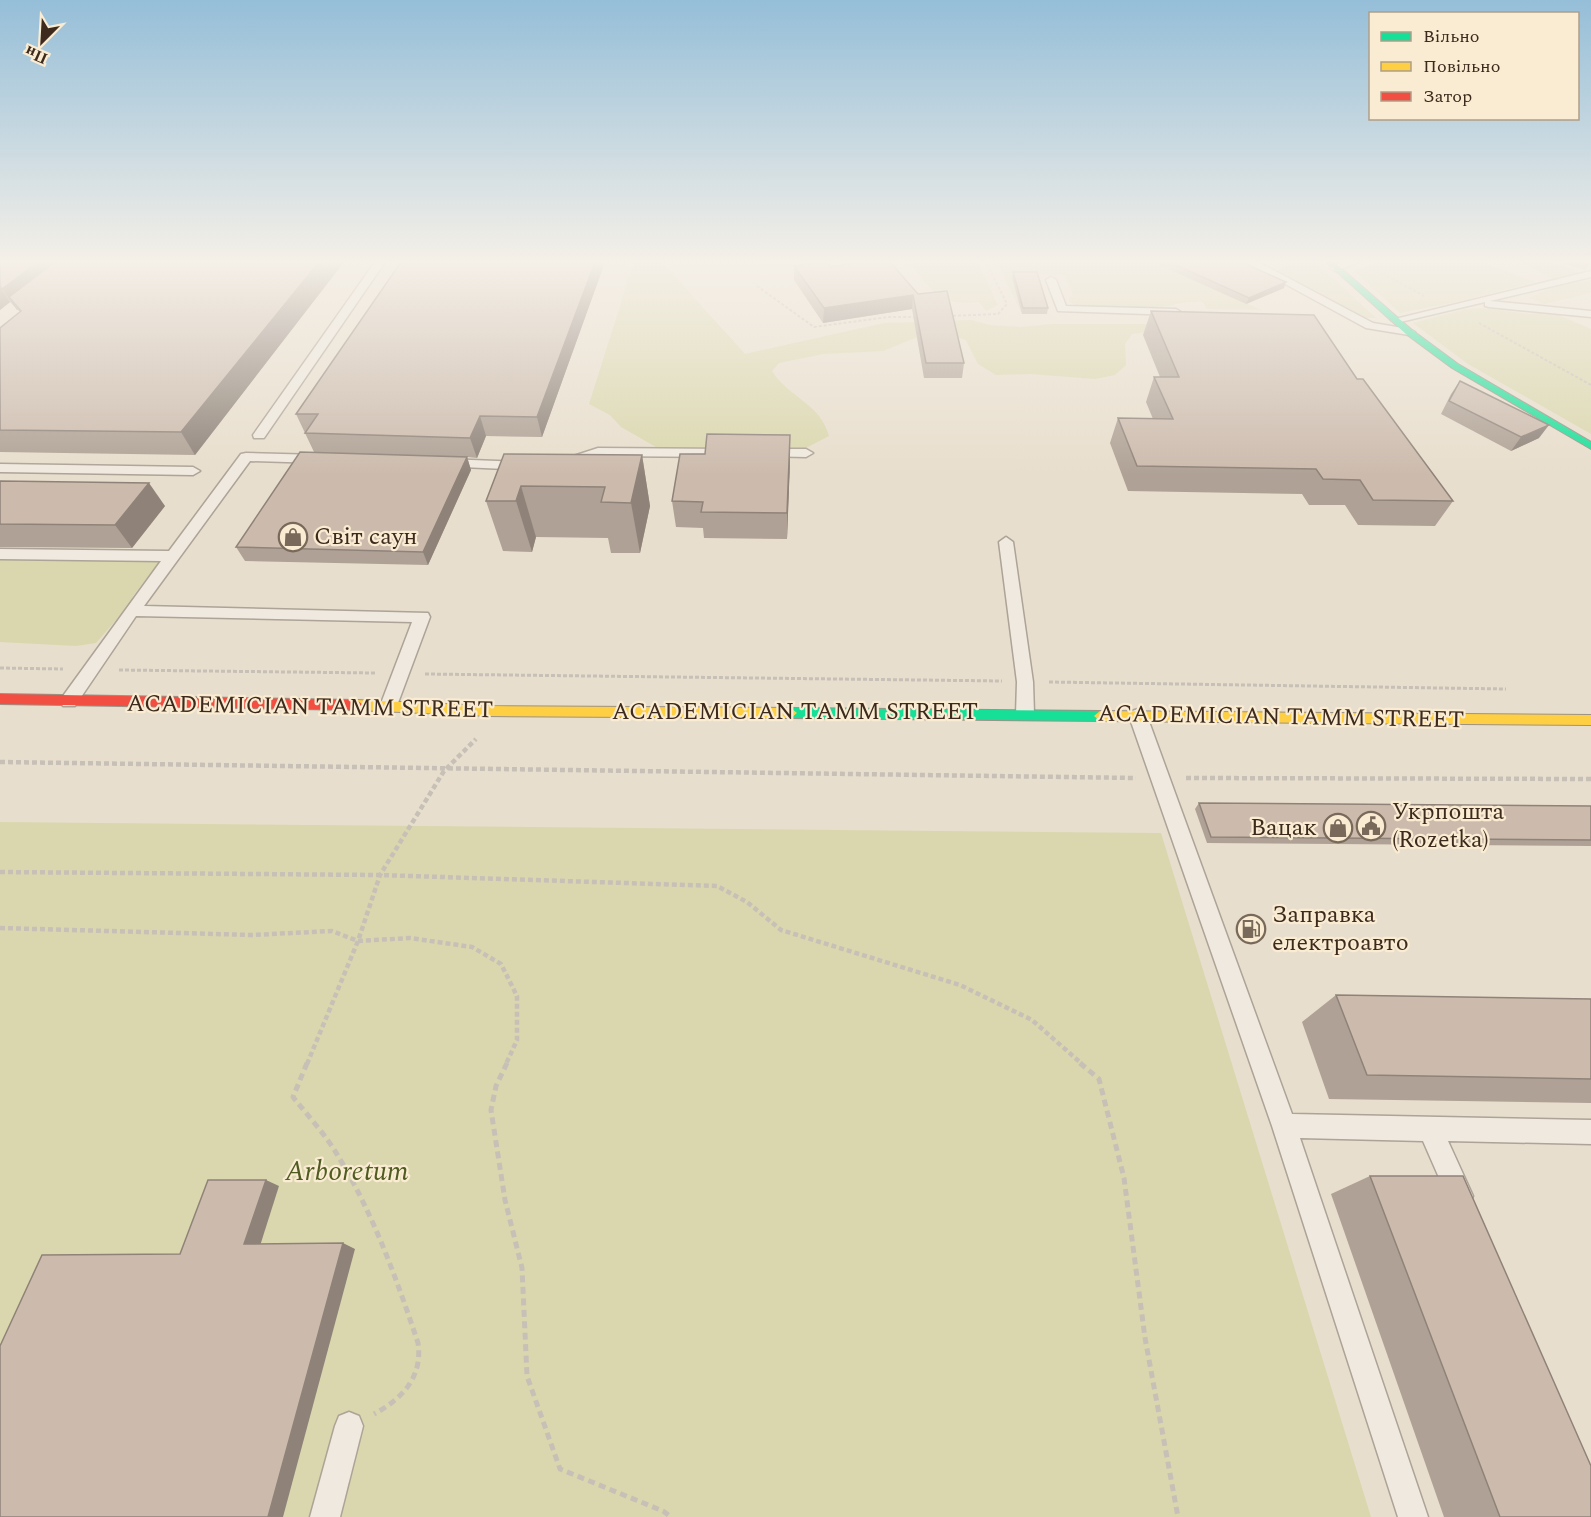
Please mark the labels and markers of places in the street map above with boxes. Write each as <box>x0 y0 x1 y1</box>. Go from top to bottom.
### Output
place label: Світ саун <box>314 519 418 555</box>
shop icon: Світ саун <box>277 521 309 553</box>
place label: Укрпошта (Rozetka) <box>1392 794 1505 858</box>
place label: Вацак <box>1250 810 1317 846</box>
public building icon: Укрпошта (Rozetka) <box>1355 810 1387 842</box>
shop icon: Вацак <box>1322 812 1354 844</box>
place label: Заправка електроавто <box>1272 897 1409 961</box>
fuel station icon: Заправка електроавто <box>1235 913 1267 945</box>

